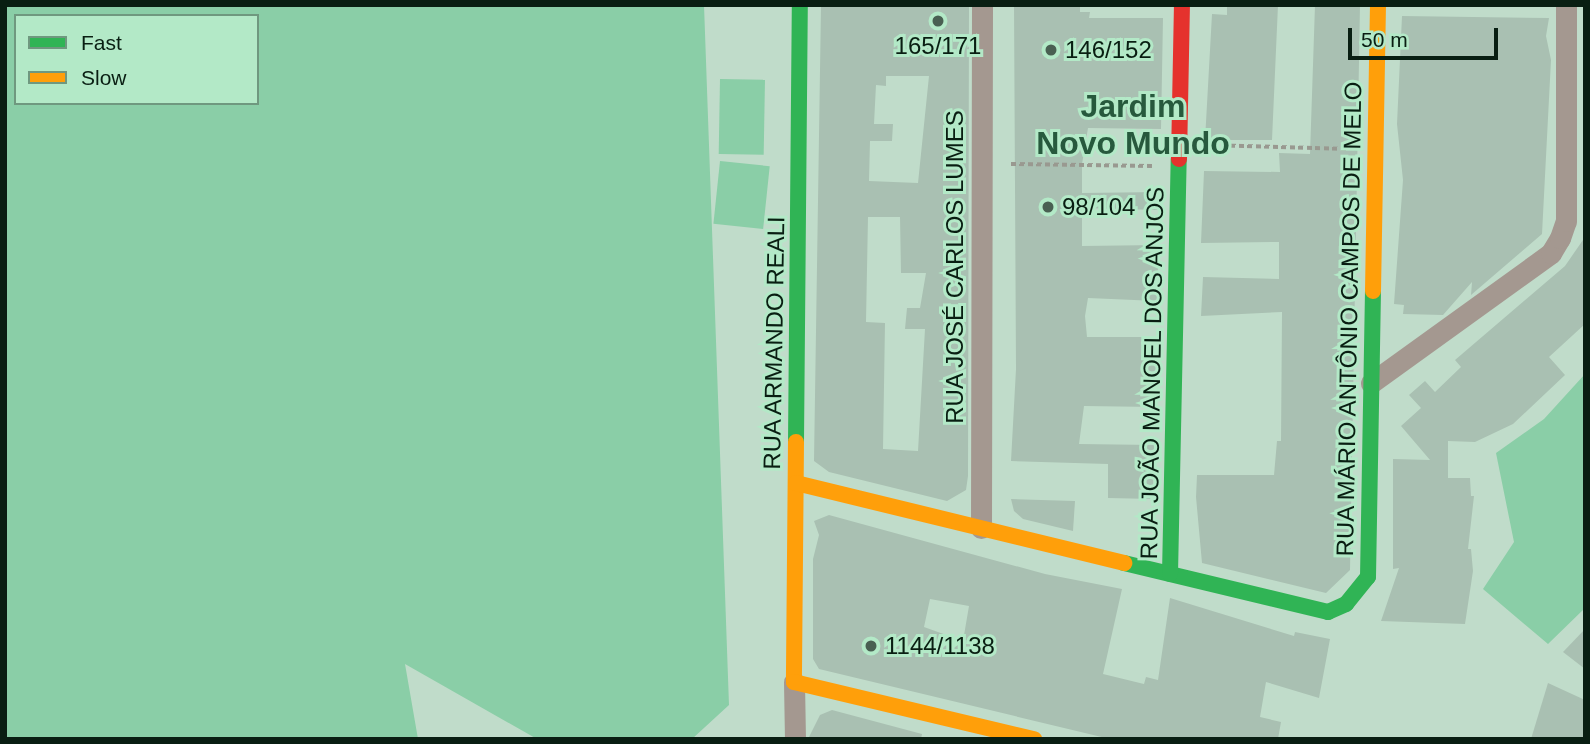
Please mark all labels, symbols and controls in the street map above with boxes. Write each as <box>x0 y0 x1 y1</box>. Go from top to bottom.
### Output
marker: 165/171 <box>930 13 946 29</box>
legend <box>14 14 259 105</box>
scale bar <box>1352 14 1502 58</box>
text: 50 m <box>1361 28 1408 51</box>
text: Fast <box>81 31 122 54</box>
place label: 165/171 <box>895 32 981 60</box>
place label: 146/152 <box>1065 36 1152 64</box>
marker: 146/152 <box>1043 42 1059 58</box>
text: Slow <box>81 66 127 89</box>
street label: RUA MÁRIO ANTÔNIO CAMPOS DE MELO <box>1330 80 1368 558</box>
district label: Jardim Novo Mundo <box>1036 88 1230 163</box>
street label: RUA JOSÉ CARLOS LUMES <box>941 110 969 424</box>
street label: RUA JOÃO MANOEL DOS ANJOS <box>1134 185 1170 561</box>
place label: 98/104 <box>1062 193 1135 221</box>
marker: 98/104 <box>1040 199 1056 215</box>
street label: RUA ARMANDO REALI <box>757 215 791 471</box>
place label: 1144/1138 <box>885 632 995 660</box>
marker: 1144/1138 <box>863 638 879 654</box>

